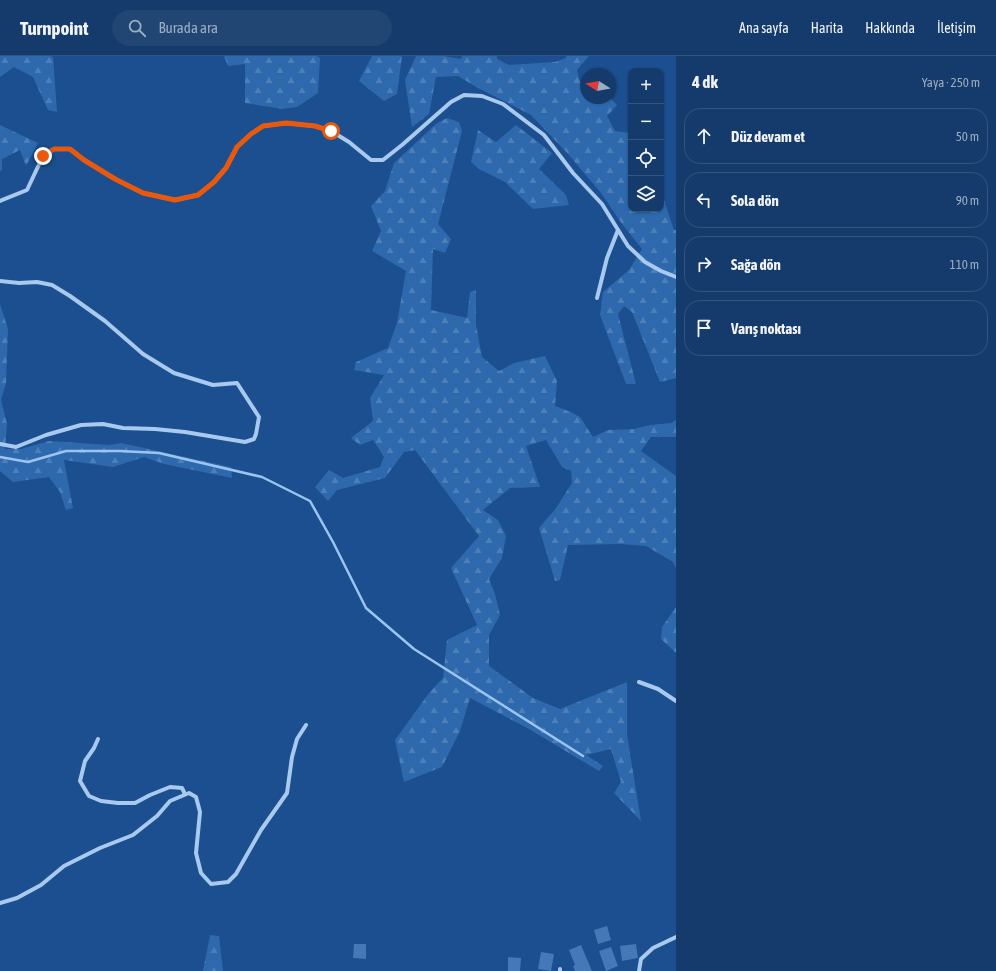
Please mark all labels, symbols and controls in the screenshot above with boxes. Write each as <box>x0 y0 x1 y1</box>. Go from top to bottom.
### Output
search box <box>112 10 392 46</box>
text: Turnpoint <box>20 17 88 39</box>
icon: search <box>126 17 148 39</box>
text: Burada ara <box>158 19 218 36</box>
text: Ana sayfa <box>739 20 789 36</box>
text: Harita <box>811 20 843 36</box>
text: Hakkında <box>865 20 915 36</box>
text: İletişim <box>937 20 976 36</box>
north arrow <box>580 68 616 104</box>
map controls <box>628 68 664 212</box>
button: + <box>628 68 664 104</box>
text: 4 dk <box>692 72 718 92</box>
text: Yaya · 250 m <box>922 75 980 90</box>
button: − <box>628 104 664 140</box>
route start <box>322 122 340 140</box>
icon: ahead <box>693 125 715 147</box>
text: Düz devam et <box>731 128 805 145</box>
text: 50 m <box>956 129 979 144</box>
button: locate <box>628 140 664 176</box>
route end <box>34 147 52 165</box>
button: layers <box>628 176 664 212</box>
icon: left <box>693 189 715 211</box>
text: Sola dön <box>731 192 779 209</box>
text: 90 m <box>956 193 979 208</box>
icon: right <box>693 253 715 275</box>
text: Sağa dön <box>731 256 781 273</box>
text: 110 m <box>950 257 979 272</box>
icon: arrive <box>693 317 715 339</box>
text: Varış noktası <box>731 320 801 337</box>

